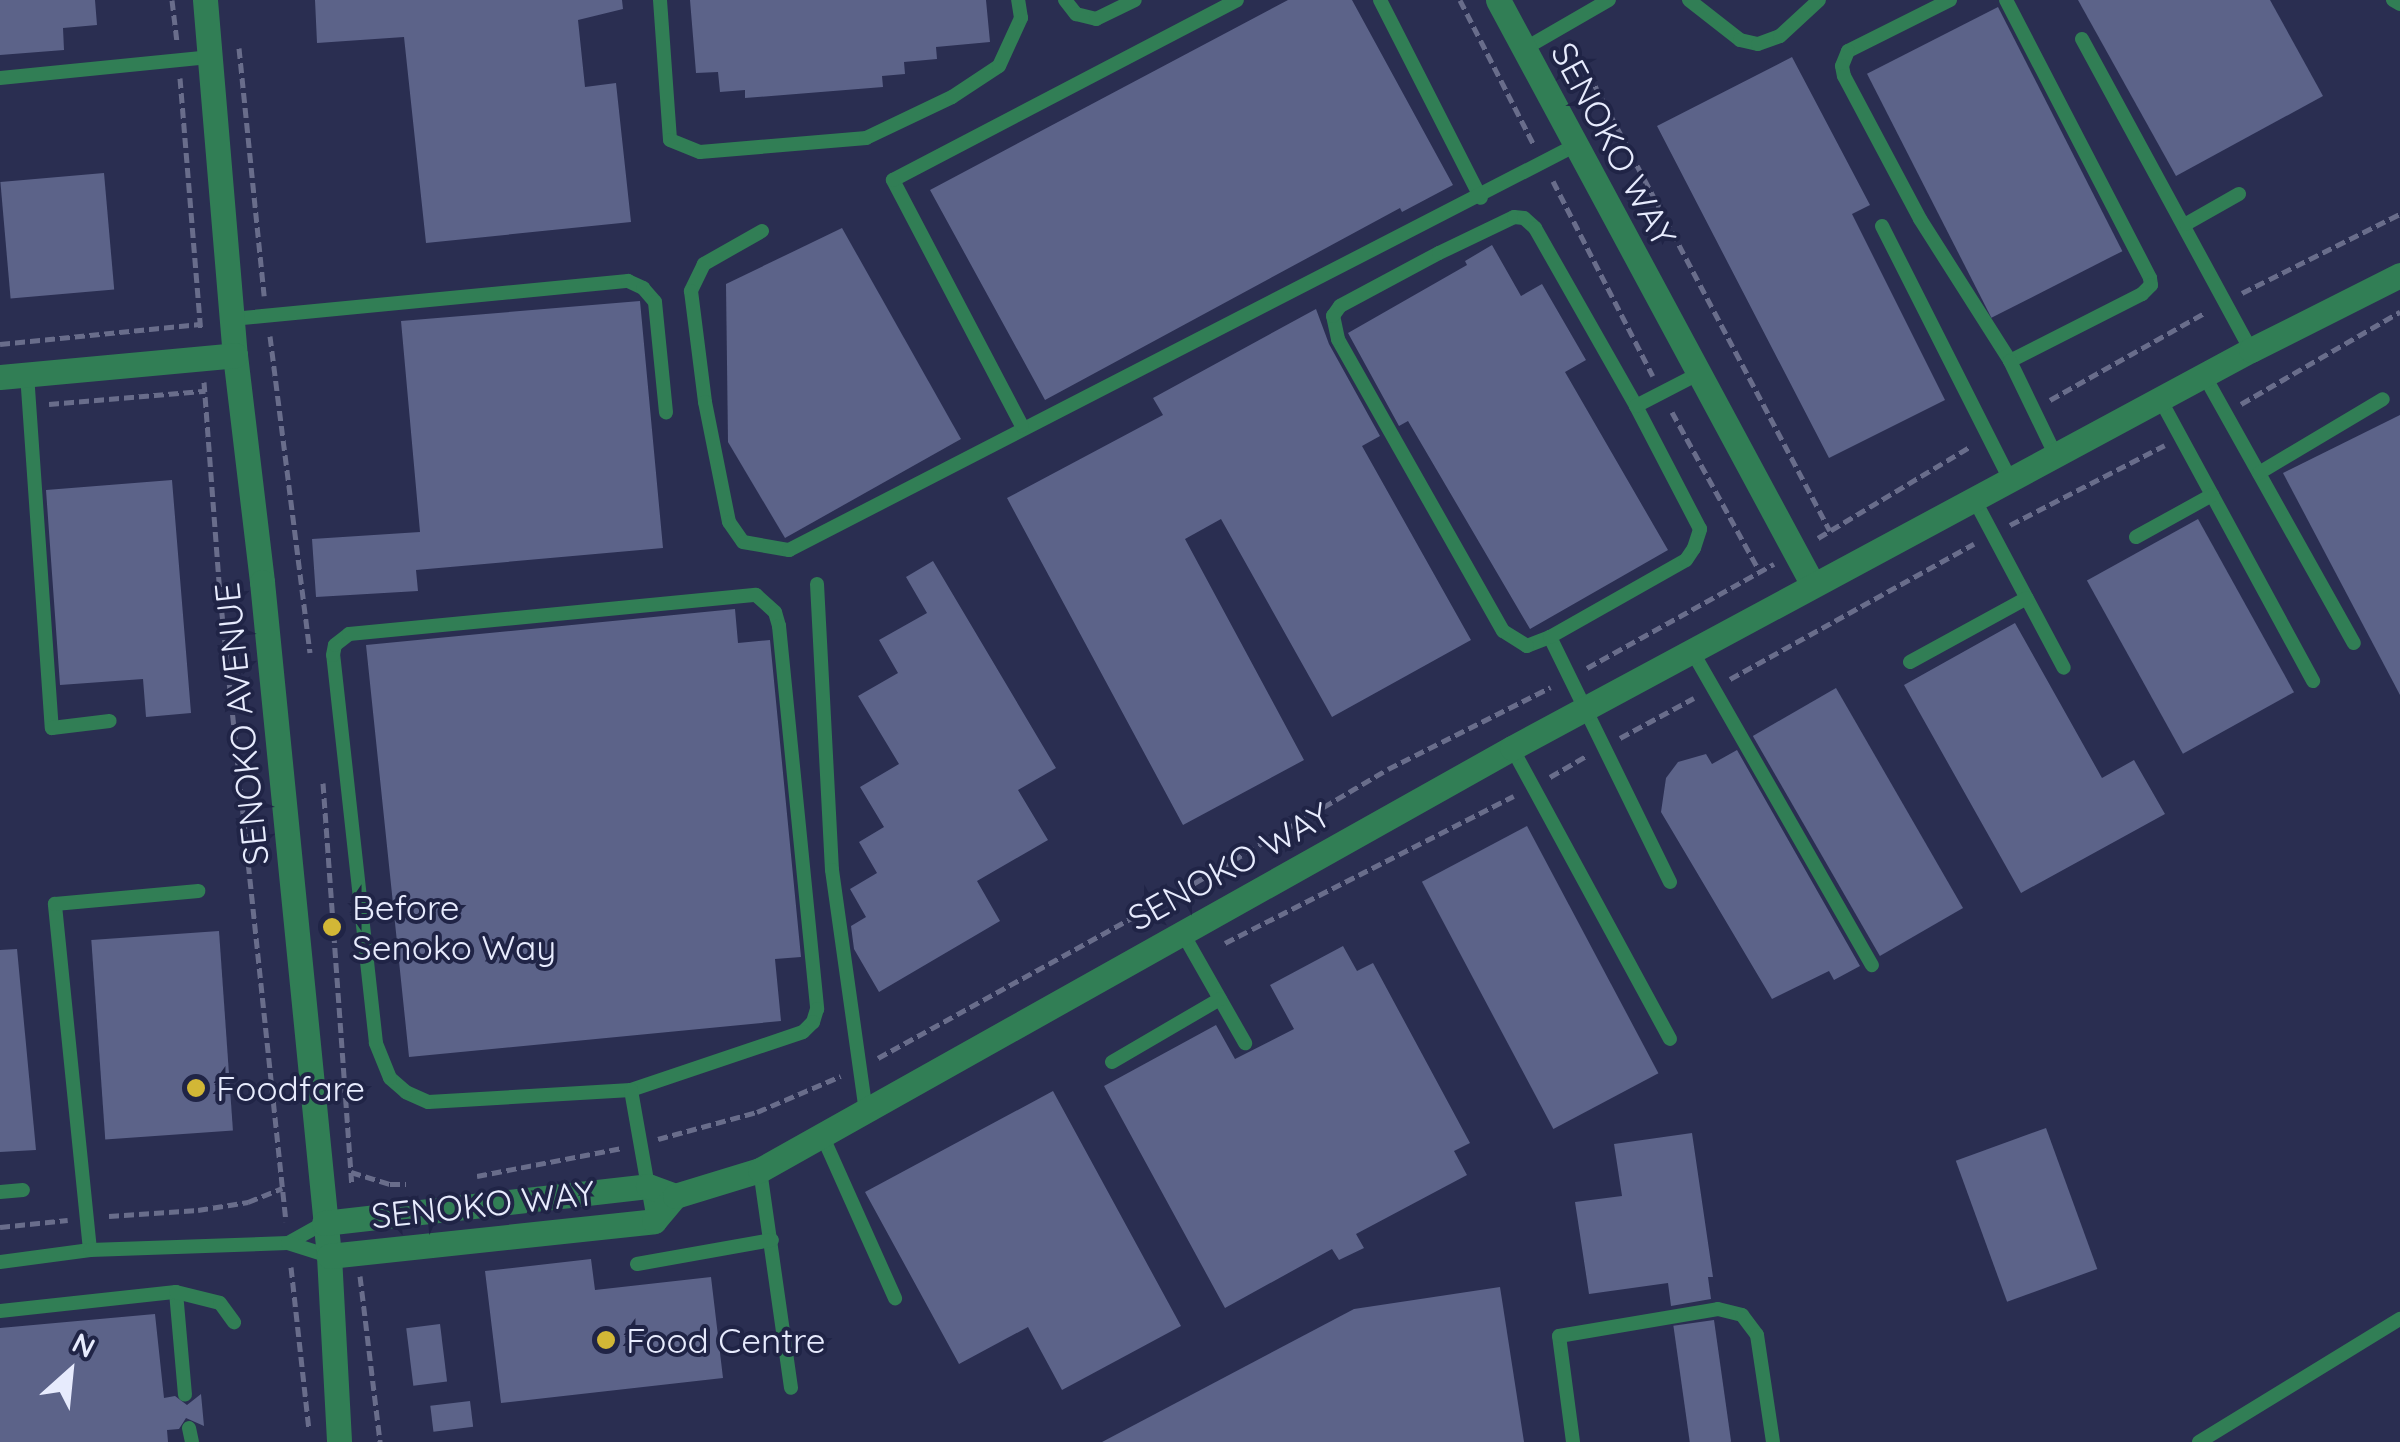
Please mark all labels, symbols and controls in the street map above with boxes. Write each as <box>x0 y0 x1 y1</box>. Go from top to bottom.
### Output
street label: SENOKO WAY <box>1543 35 1685 253</box>
street label: SENOKO AVENUE <box>205 581 277 867</box>
street label: SENOKO WAY <box>1121 793 1337 939</box>
place label: Before Senoko Way <box>352 886 556 968</box>
marker: Before Senoko Way <box>321 916 343 938</box>
place label: Foodfare <box>216 1067 365 1109</box>
marker: Foodfare <box>185 1077 207 1099</box>
street label: SENOKO WAY <box>369 1171 597 1237</box>
place label: Food Centre <box>626 1319 826 1361</box>
north arrow <box>20 1322 120 1422</box>
text: N <box>67 1325 101 1365</box>
marker: Food Centre <box>595 1329 617 1351</box>

